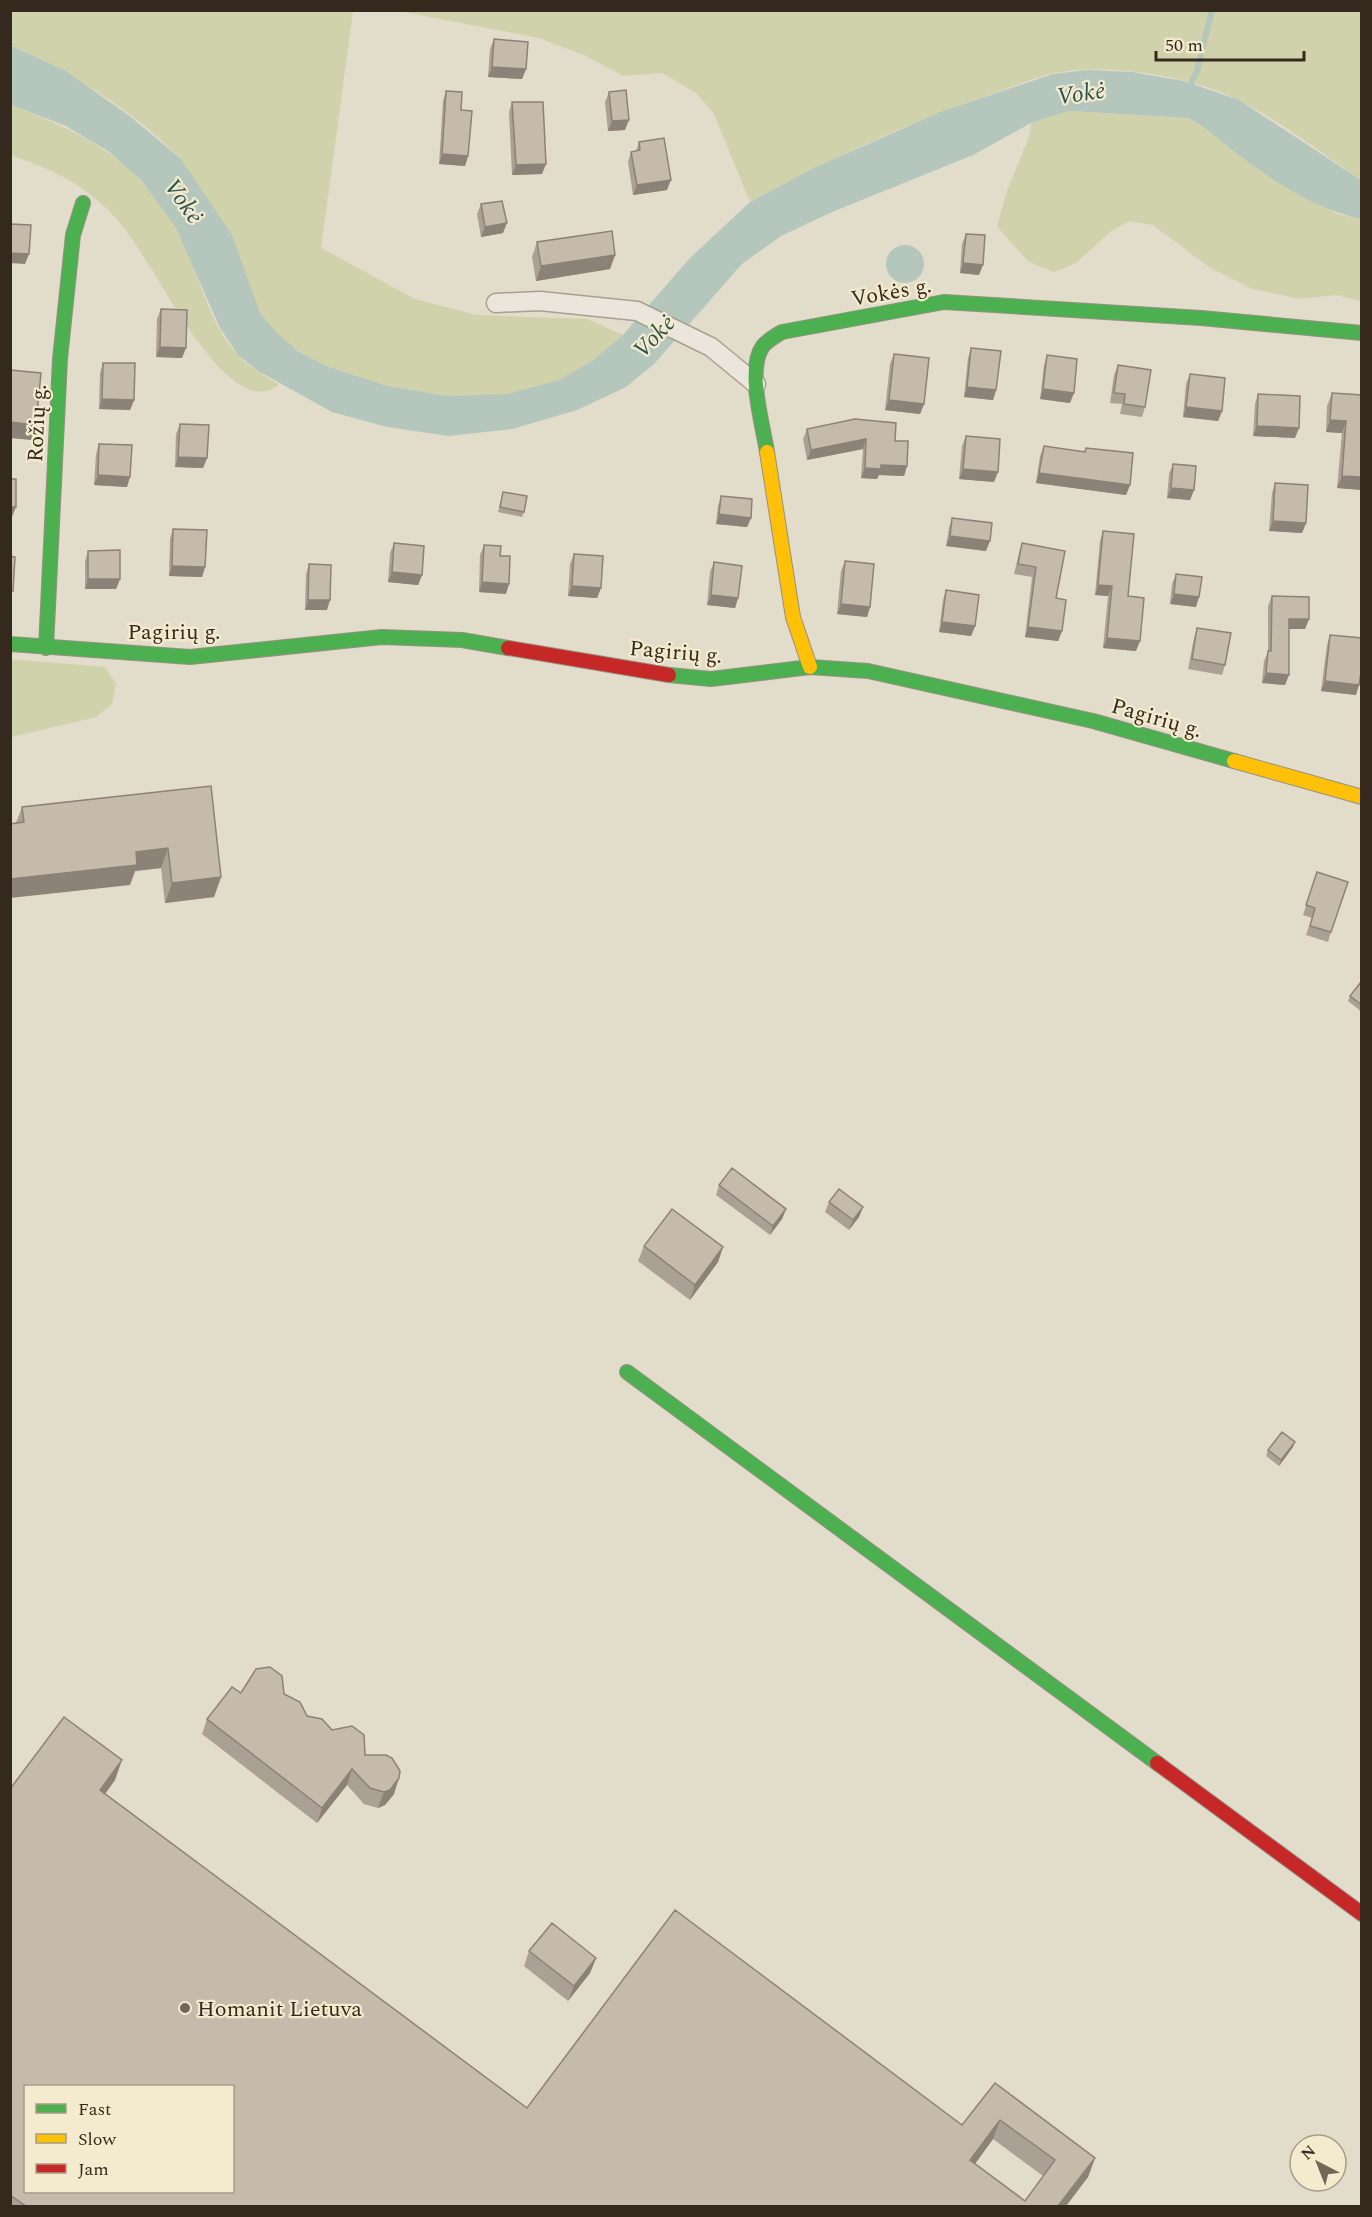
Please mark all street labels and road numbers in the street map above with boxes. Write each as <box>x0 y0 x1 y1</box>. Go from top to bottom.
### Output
street label: Vokės g. <box>848 269 934 316</box>
street label: Rožių g. <box>19 383 56 463</box>
street label: Pagirių g. <box>127 616 221 649</box>
street label: Pagirių g. <box>628 632 724 673</box>
street label: Pagirių g. <box>1107 690 1206 747</box>

